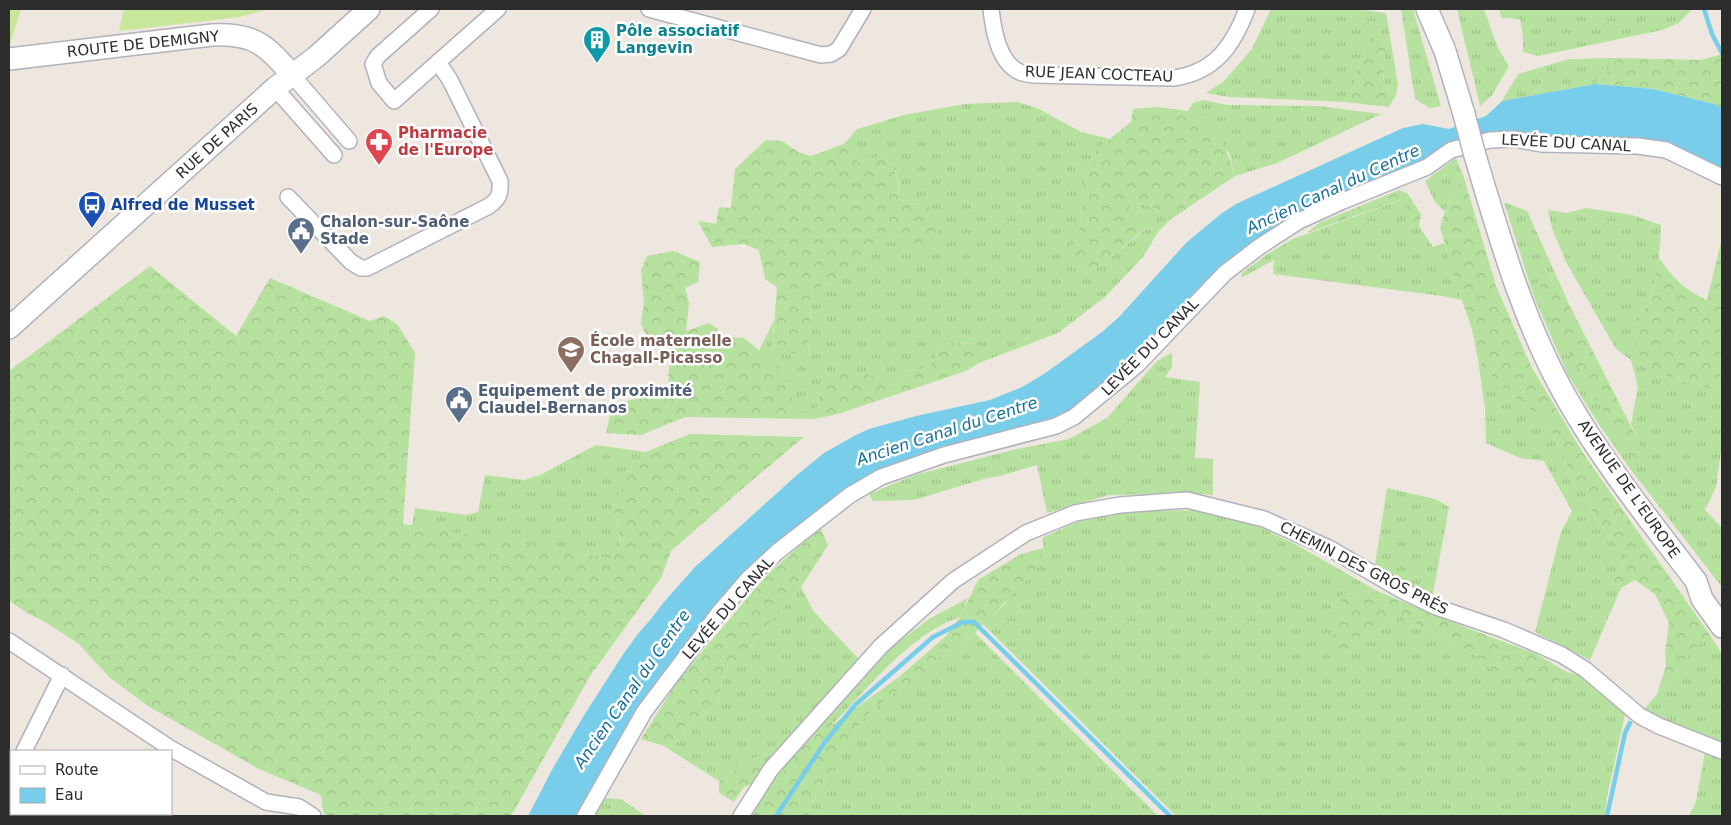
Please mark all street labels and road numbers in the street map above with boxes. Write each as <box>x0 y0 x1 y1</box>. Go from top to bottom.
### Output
street label: ROUTE DE DEMIGNY <box>66 27 221 61</box>
street label: RUE JEAN COCTEAU <box>1025 62 1173 86</box>
street label: RUE DE PARIS <box>172 99 262 183</box>
street label: LEVÉE DU CANAL <box>1501 130 1632 155</box>
street label: LEVÉE DU CANAL <box>1097 294 1203 399</box>
street label: AVENUE DE L'EUROPE <box>1574 416 1684 562</box>
street label: CHEMIN DES GROS PRÉS <box>1277 517 1452 618</box>
street label: LEVÉE DU CANAL <box>678 552 778 663</box>

